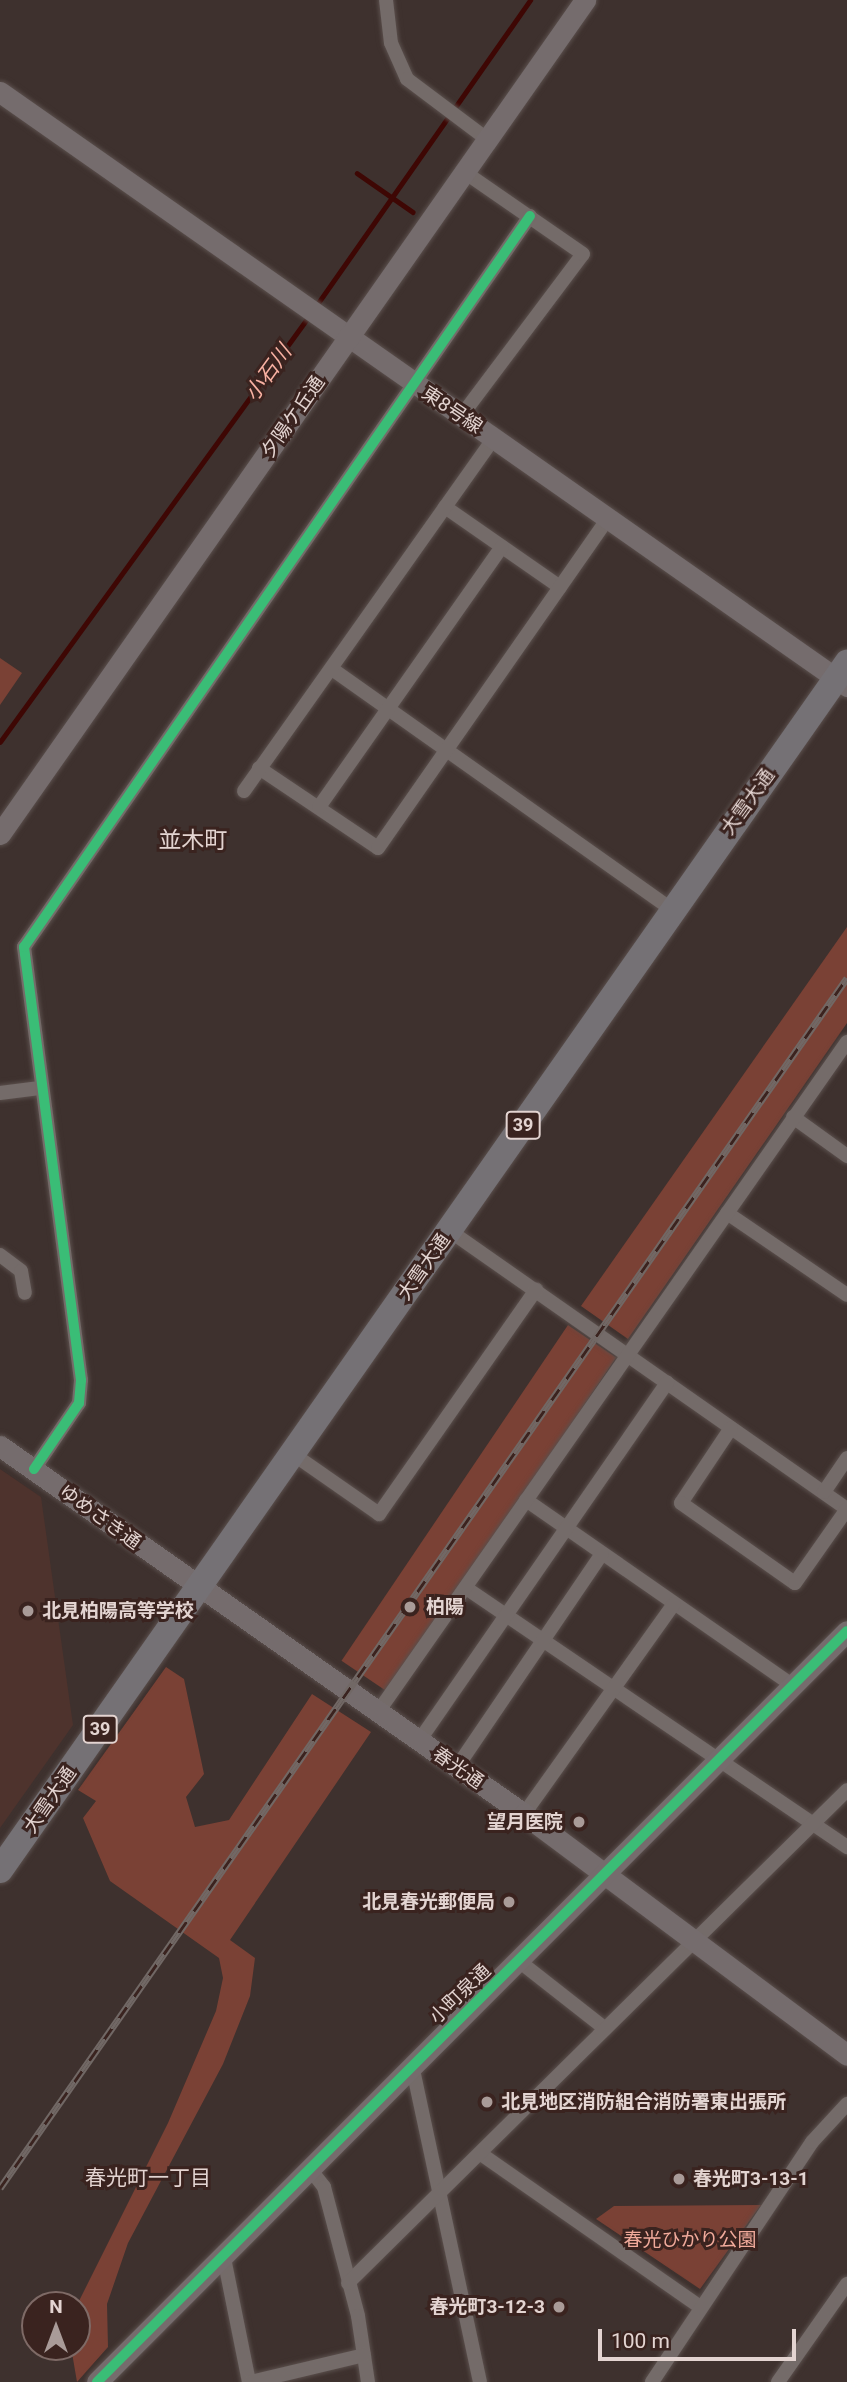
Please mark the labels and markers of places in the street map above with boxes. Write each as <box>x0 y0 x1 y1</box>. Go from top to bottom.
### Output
place label: 柏陽 <box>426 1596 464 1618</box>
marker: 柏陽 <box>400 1597 420 1617</box>
place label: 北見柏陽高等学校 <box>42 1600 194 1622</box>
marker: 北見柏陽高等学校 <box>20 1603 36 1619</box>
place label: 望月医院 <box>487 1811 563 1833</box>
marker: 望月医院 <box>569 1812 589 1832</box>
place label: 北見春光郵便局 <box>362 1891 495 1913</box>
marker: 北見春光郵便局 <box>501 1894 517 1910</box>
place label: 北見地区消防組合消防署東出張所 <box>501 2091 786 2113</box>
marker: 北見地区消防組合消防署東出張所 <box>479 2094 495 2110</box>
place label: 春光町3-13-1 <box>693 2168 809 2190</box>
marker: 春光町3-13-1 <box>671 2171 687 2187</box>
place label: 春光町3-12-3 <box>429 2296 545 2318</box>
marker: 春光町3-12-3 <box>551 2299 567 2315</box>

